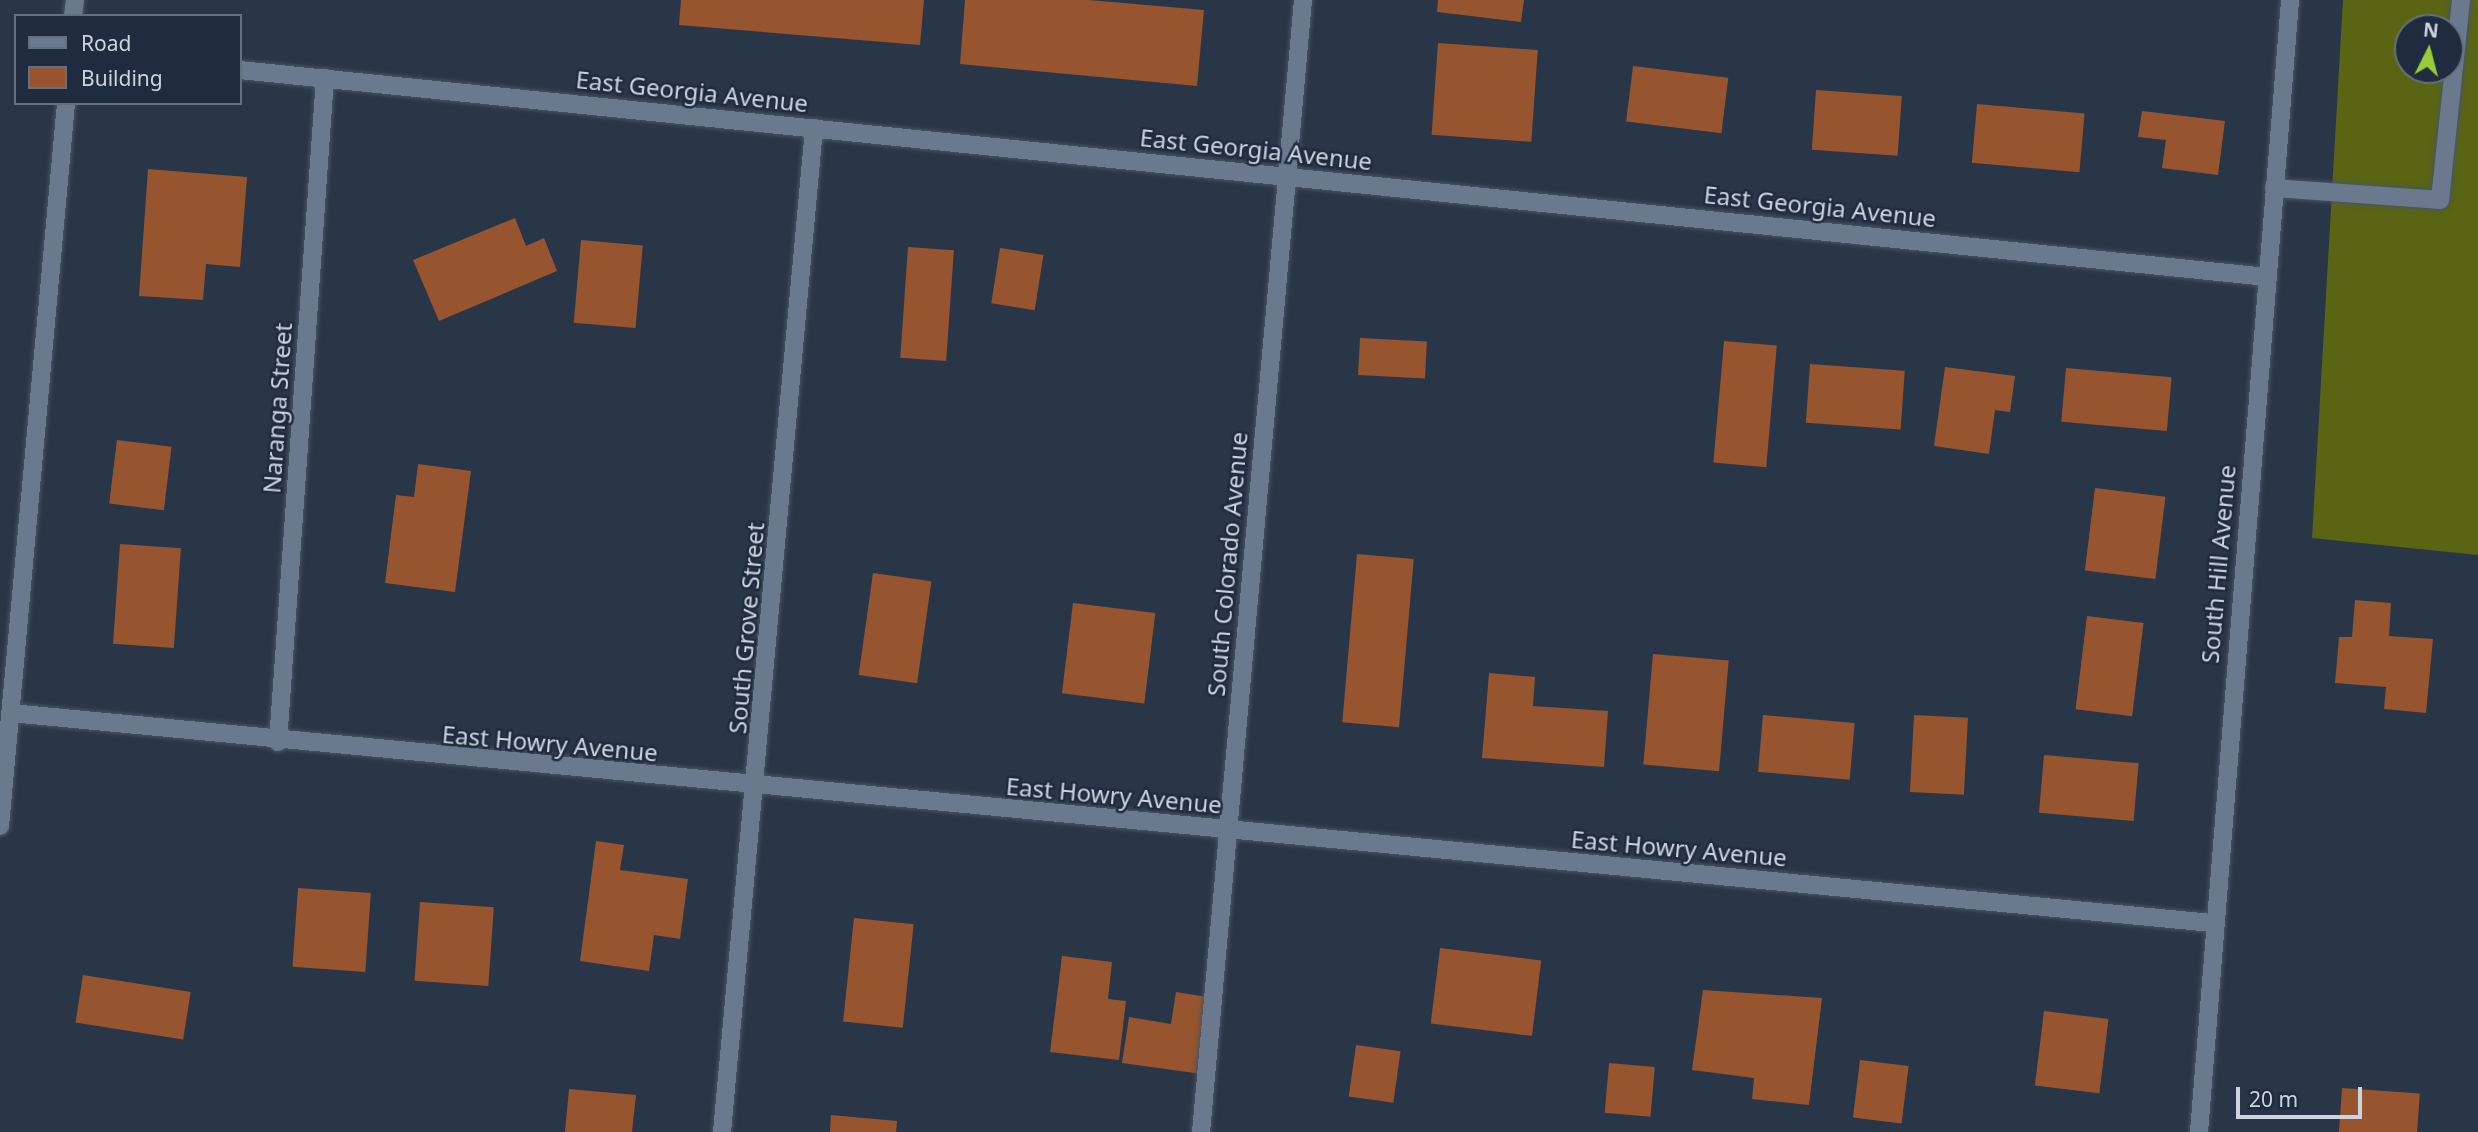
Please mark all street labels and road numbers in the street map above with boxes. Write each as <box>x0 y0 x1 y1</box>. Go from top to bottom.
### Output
street label: East Georgia Avenue <box>574 64 810 118</box>
street label: East Georgia Avenue <box>1138 122 1374 176</box>
street label: East Georgia Avenue <box>1702 179 1938 233</box>
street label: Naranga Street <box>257 322 297 494</box>
street label: South Colorado Avenue <box>1201 431 1253 697</box>
street label: South Hill Avenue <box>2195 464 2241 664</box>
street label: South Grove Street <box>722 521 770 735</box>
street label: East Howry Avenue <box>441 719 659 767</box>
street label: East Howry Avenue <box>1005 771 1223 819</box>
street label: East Howry Avenue <box>1570 824 1788 872</box>

